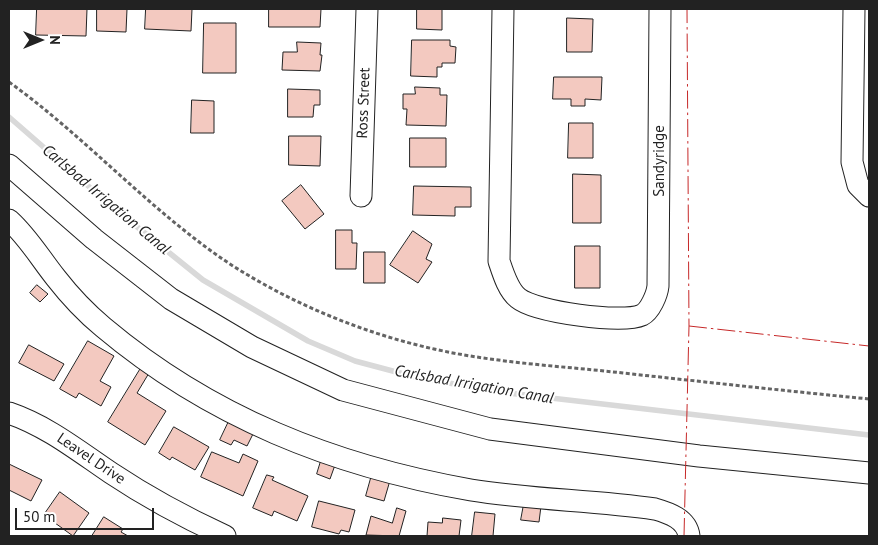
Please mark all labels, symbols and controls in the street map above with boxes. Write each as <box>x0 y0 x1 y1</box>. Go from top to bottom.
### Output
north arrow <box>15 15 65 65</box>
text: N <box>46 35 64 45</box>
street label: Ross Street <box>354 67 374 139</box>
street label: Sandyridge <box>651 125 669 197</box>
water label: Carlsbad Irrigation Canal <box>38 141 174 259</box>
water label: Carlsbad Irrigation Canal <box>393 362 555 408</box>
street label: Leavel Drive <box>53 430 129 488</box>
scale bar <box>18 498 156 530</box>
text: 50 m <box>23 507 56 526</box>

